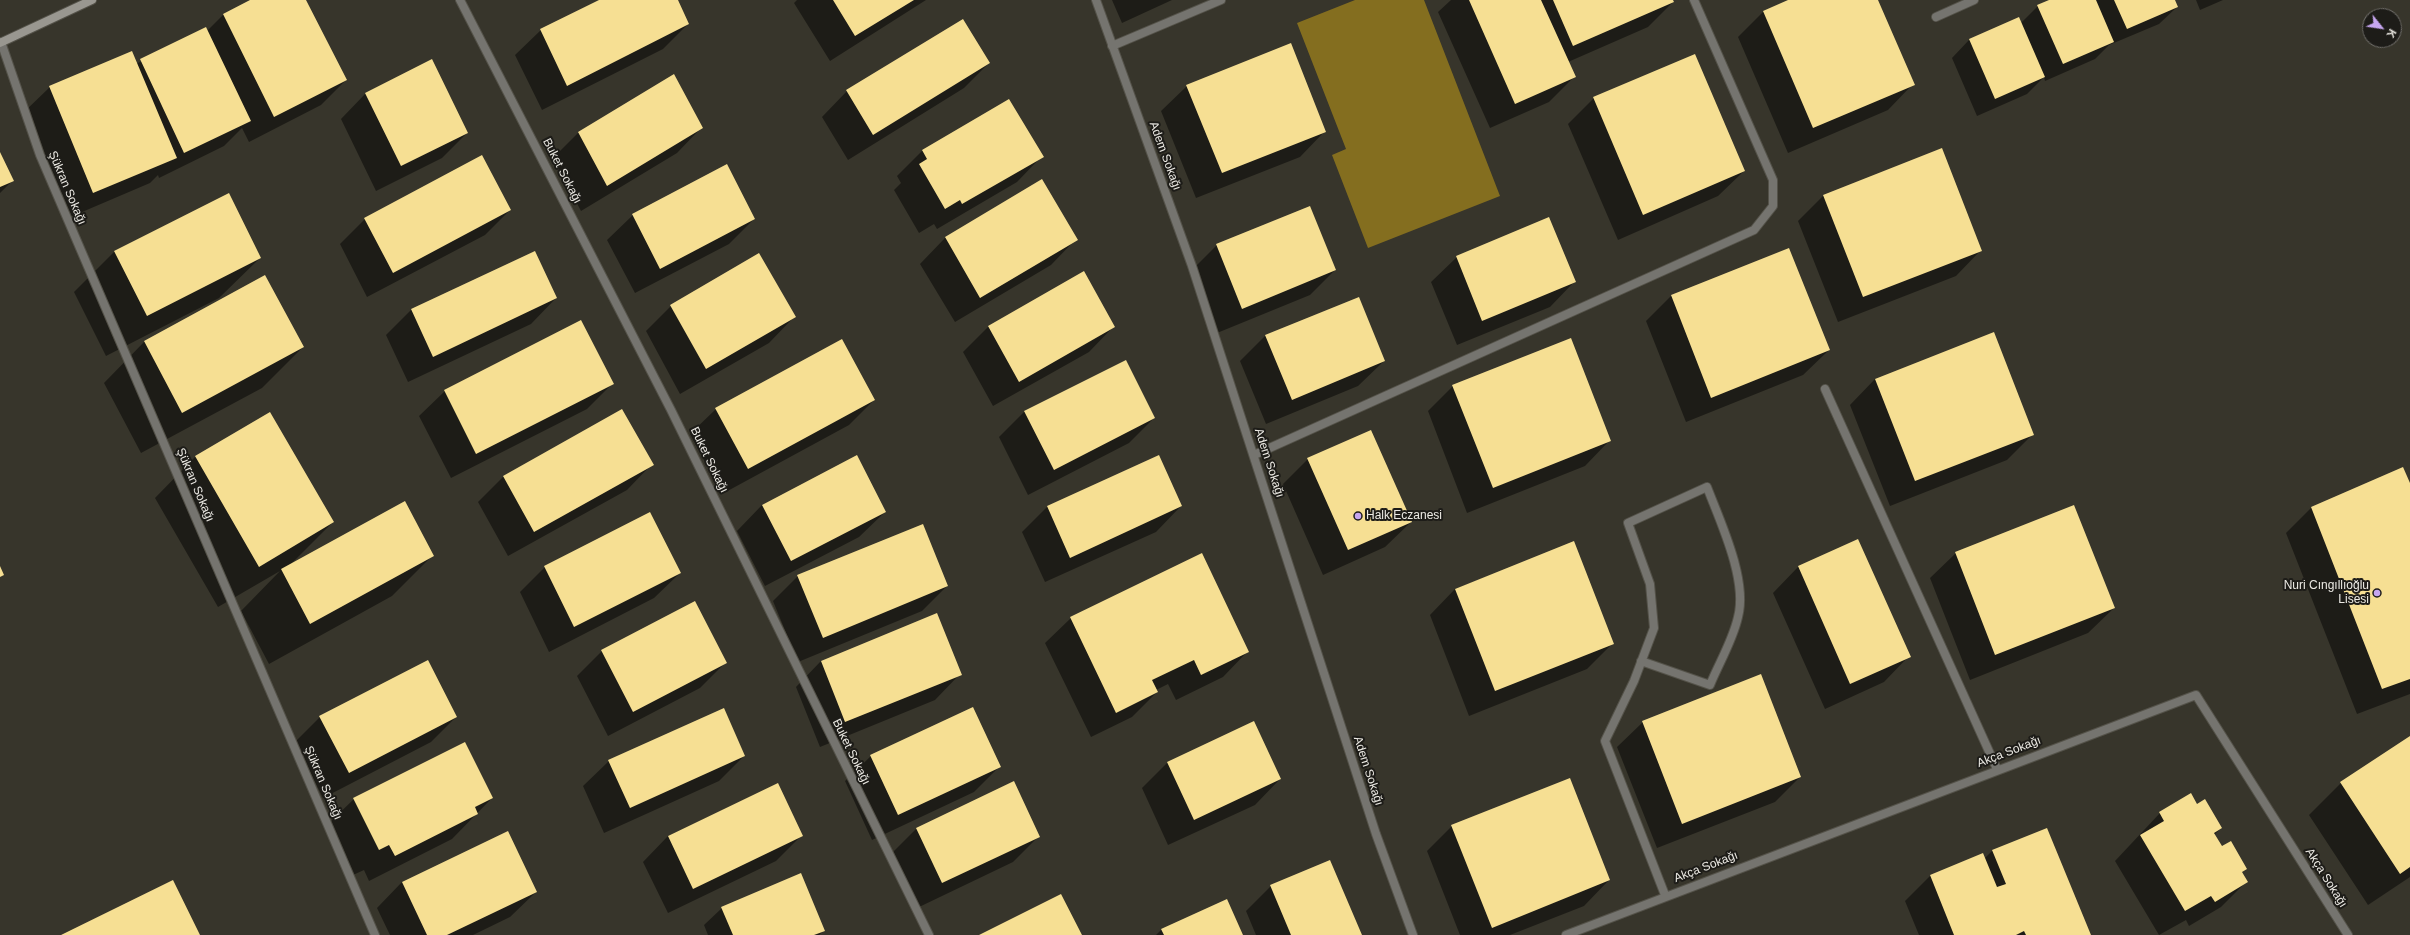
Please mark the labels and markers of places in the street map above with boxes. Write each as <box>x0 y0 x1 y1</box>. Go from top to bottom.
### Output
place label: Halk Eczanesi <box>1366 509 1442 523</box>
marker: Halk Eczanesi <box>1353 511 1363 521</box>
place label: Nuri Cıngıllıoğlu Lisesi <box>2284 579 2369 607</box>
marker: Nuri Cıngıllıoğlu Lisesi <box>2372 588 2382 598</box>

